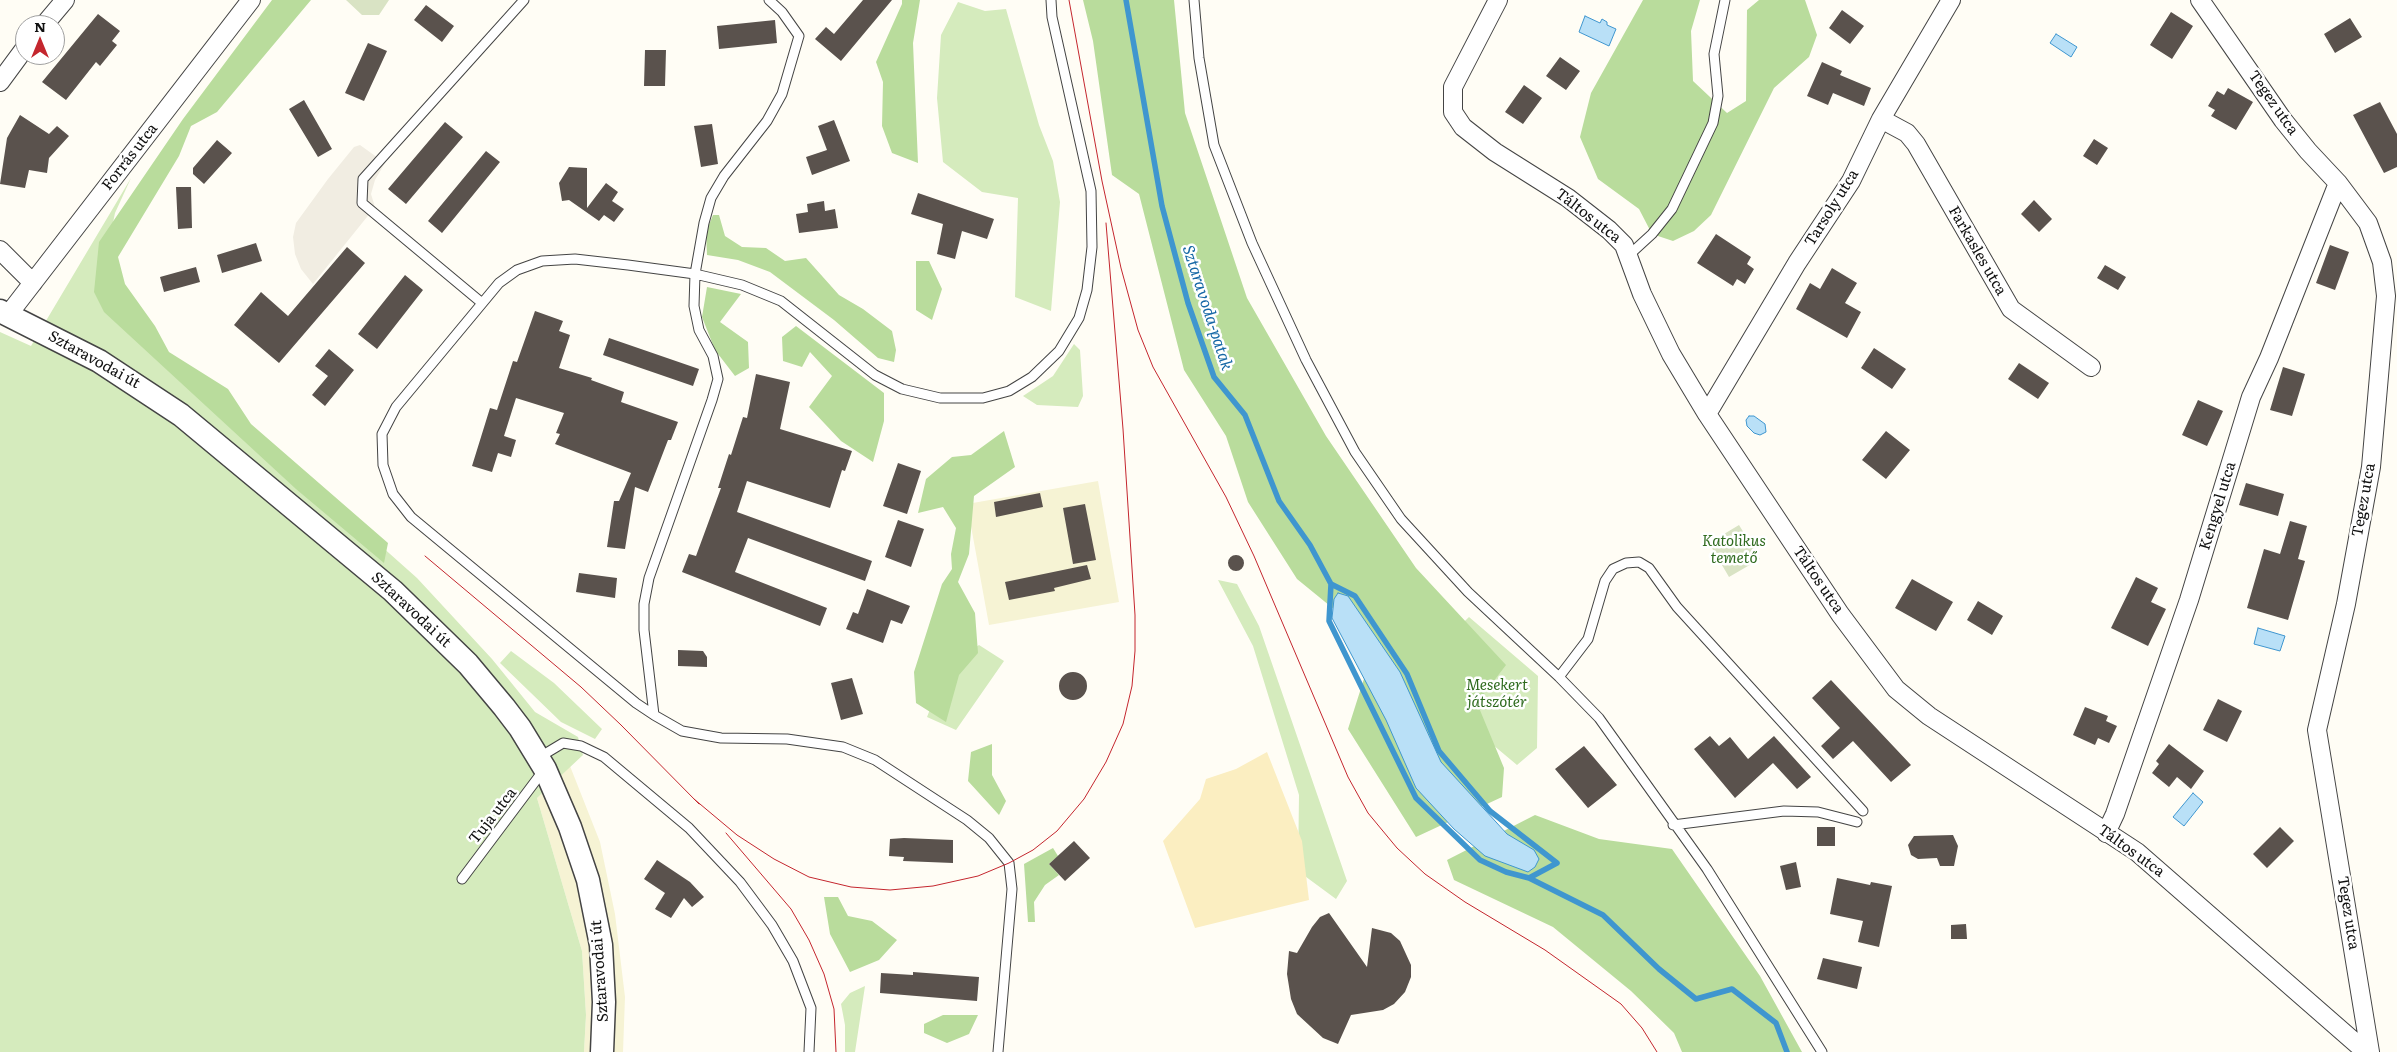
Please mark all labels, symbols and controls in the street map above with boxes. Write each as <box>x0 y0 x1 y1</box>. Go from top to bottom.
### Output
north arrow <box>15 15 65 65</box>
text: N <box>34 16 46 36</box>
street label: Tegez utca <box>2244 67 2302 139</box>
street label: Forrás utca <box>98 120 162 194</box>
street label: Tarsoly utca <box>1801 166 1863 250</box>
street label: Táltos utca <box>1552 185 1624 247</box>
street label: Farkasles utca <box>1944 203 2010 299</box>
water label: Sztaravoda-patak <box>1178 243 1236 373</box>
street label: Sztaravodai út <box>45 327 143 393</box>
street label: Kengyel utca <box>2196 460 2240 552</box>
street label: Tegez utca <box>2349 462 2379 538</box>
park label: Katolikus temető <box>1702 533 1766 568</box>
street label: Táltos utca <box>1789 543 1847 617</box>
street label: Sztaravodai út <box>367 569 455 651</box>
park label: Mesekert játszótér <box>1466 677 1528 712</box>
street label: Tuja utca <box>465 784 521 848</box>
street label: Táltos utca <box>2094 821 2168 881</box>
street label: Tegez utca <box>2333 875 2363 951</box>
street label: Sztaravodai út <box>587 919 613 1023</box>

